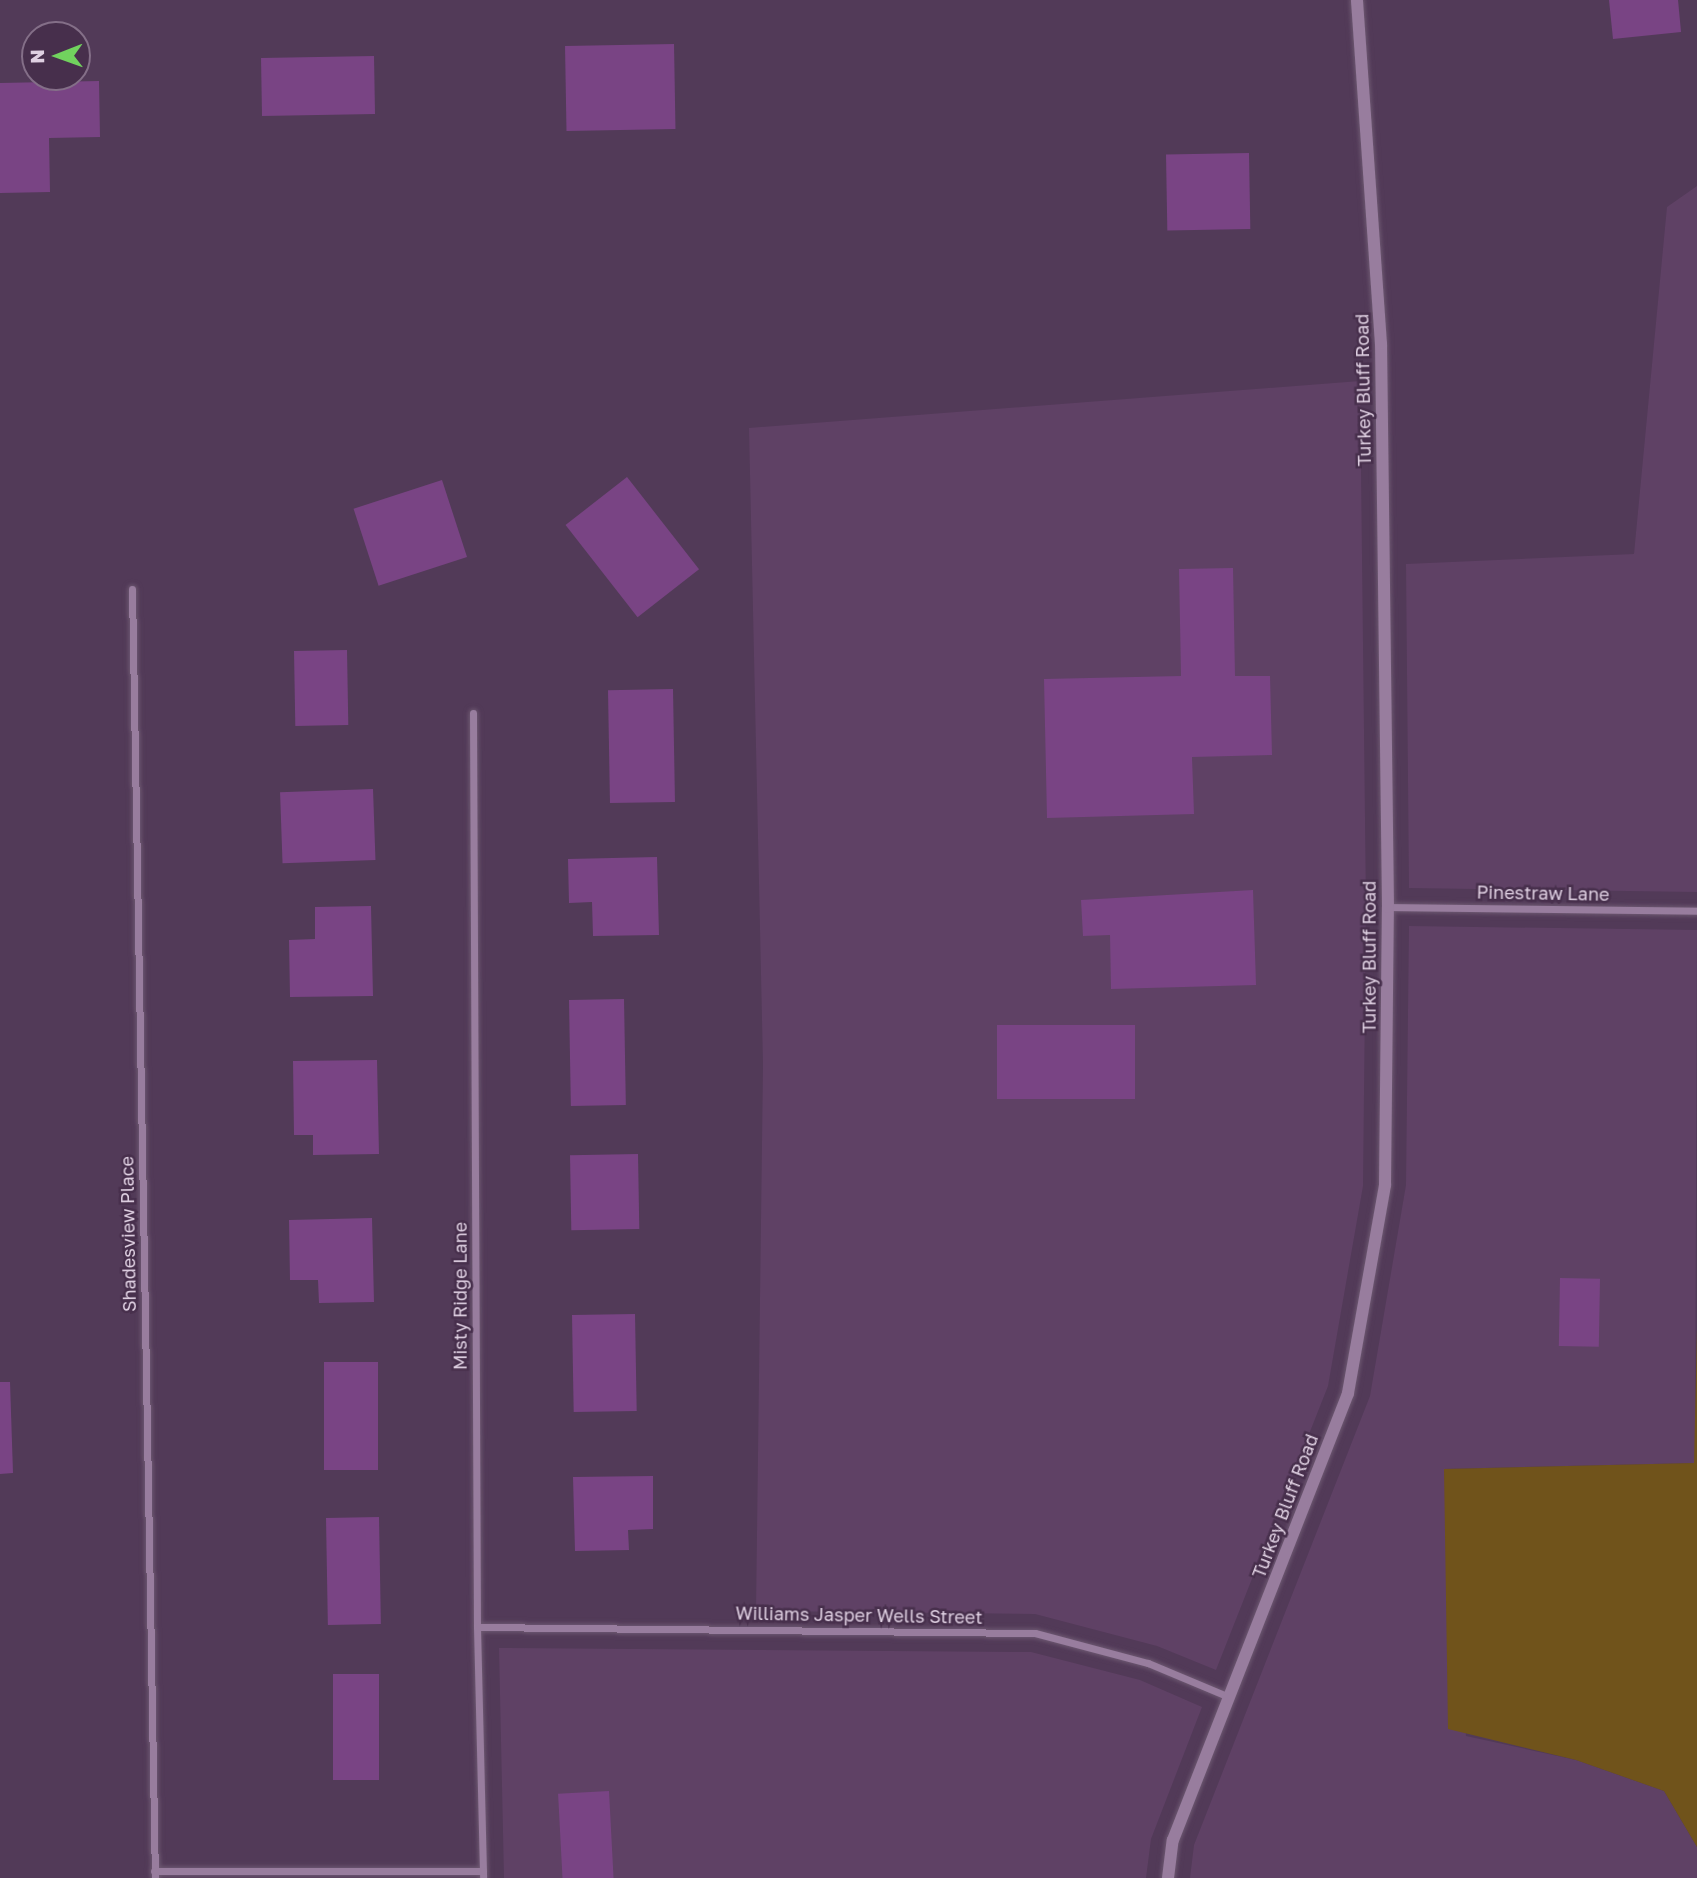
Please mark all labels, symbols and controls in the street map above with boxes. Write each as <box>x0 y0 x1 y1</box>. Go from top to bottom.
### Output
north arrow <box>21 21 91 91</box>
text: N <box>25 49 48 64</box>
street label: Turkey Bluff Road <box>1351 314 1375 466</box>
street label: Turkey Bluff Road <box>1358 881 1380 1033</box>
street label: Pinestraw Lane <box>1476 881 1610 905</box>
street label: Shadesview Place <box>116 1156 140 1312</box>
street label: Misty Ridge Lane <box>449 1222 471 1370</box>
street label: Turkey Bluff Road <box>1248 1431 1322 1581</box>
street label: Williams Jasper Wells Street <box>735 1602 983 1628</box>

